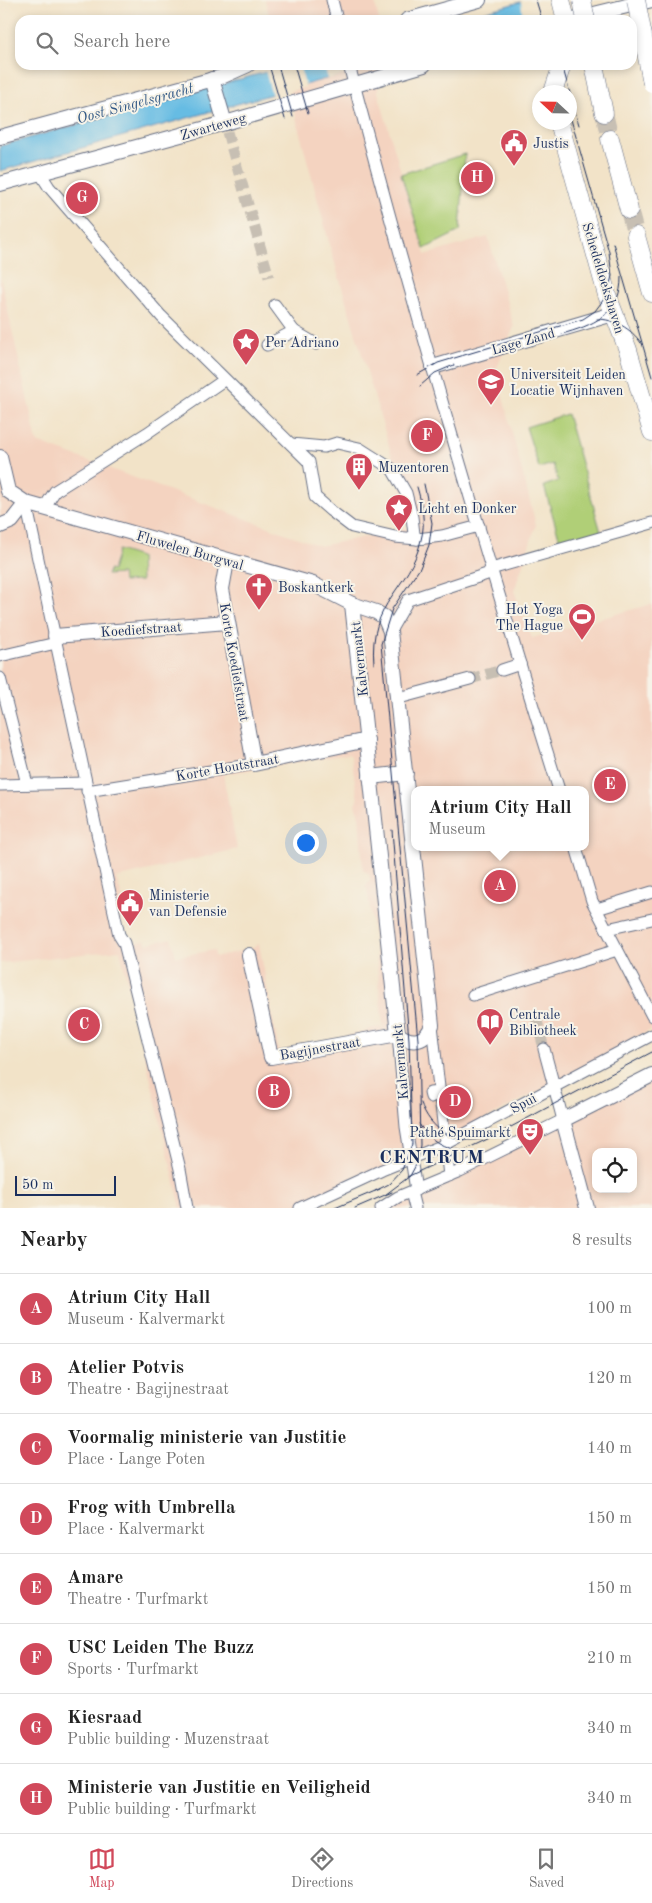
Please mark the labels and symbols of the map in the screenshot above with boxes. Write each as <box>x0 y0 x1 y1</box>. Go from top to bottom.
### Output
water label: Oost Singelsgracht <box>75 82 196 127</box>
north arrow <box>532 85 577 130</box>
street label: Zwarteweg <box>179 111 248 143</box>
public building icon: Justis <box>499 128 529 167</box>
place label: Justis <box>533 137 569 151</box>
pin: H <box>461 159 493 197</box>
pin: G <box>66 179 98 217</box>
street label: Schedeldoekshaven <box>580 221 627 336</box>
street label: Lage Zand <box>490 326 557 358</box>
place icon: Per Adriano <box>231 327 261 366</box>
place label: Per Adriano <box>265 336 339 350</box>
school or university icon: Universiteit Leiden Locatie Wijnhaven <box>476 367 506 406</box>
place label: Universiteit Leiden Locatie Wijnhaven <box>510 368 626 398</box>
pin: F <box>411 417 443 455</box>
building icon: Muzentoren <box>344 452 374 491</box>
place label: Muzentoren <box>378 461 449 475</box>
place icon: Licht en Donker <box>384 493 414 532</box>
place label: Licht en Donker <box>418 502 517 516</box>
street label: Fluwelen Burgwal <box>135 529 245 573</box>
church icon: Boskantkerk <box>244 572 274 611</box>
place label: Boskantkerk <box>278 581 354 595</box>
street label: Korte Koediefstraat <box>217 602 251 723</box>
sports icon: Hot Yoga The Hague <box>567 602 597 641</box>
place label: Hot Yoga The Hague <box>496 603 563 633</box>
street label: Koediefstraat <box>100 620 182 640</box>
street label: Kalvermarkt <box>349 620 371 698</box>
street label: Korte Houtstraat <box>175 752 280 784</box>
pin: E <box>594 766 626 804</box>
your location <box>293 830 319 856</box>
pin: A <box>484 867 516 905</box>
public building icon: Ministerie van Defensie <box>115 888 145 927</box>
place label: Ministerie van Defensie <box>149 889 227 919</box>
pin: C <box>68 1006 100 1044</box>
library icon: Centrale Bibliotheek <box>475 1007 505 1046</box>
place label: Centrale Bibliotheek <box>509 1008 577 1038</box>
street label: Kalvermarkt <box>391 1023 411 1100</box>
street label: Bagijnestraat <box>279 1035 362 1063</box>
pin: B <box>258 1073 290 1111</box>
pin: D <box>439 1083 471 1121</box>
street label: Spui <box>508 1091 539 1116</box>
theatre icon: Pathé Spuimarkt <box>515 1117 545 1156</box>
place label: Pathé Spuimarkt <box>409 1126 511 1140</box>
district label: CENTRUM <box>379 1149 485 1168</box>
scale bar <box>15 1173 116 1196</box>

